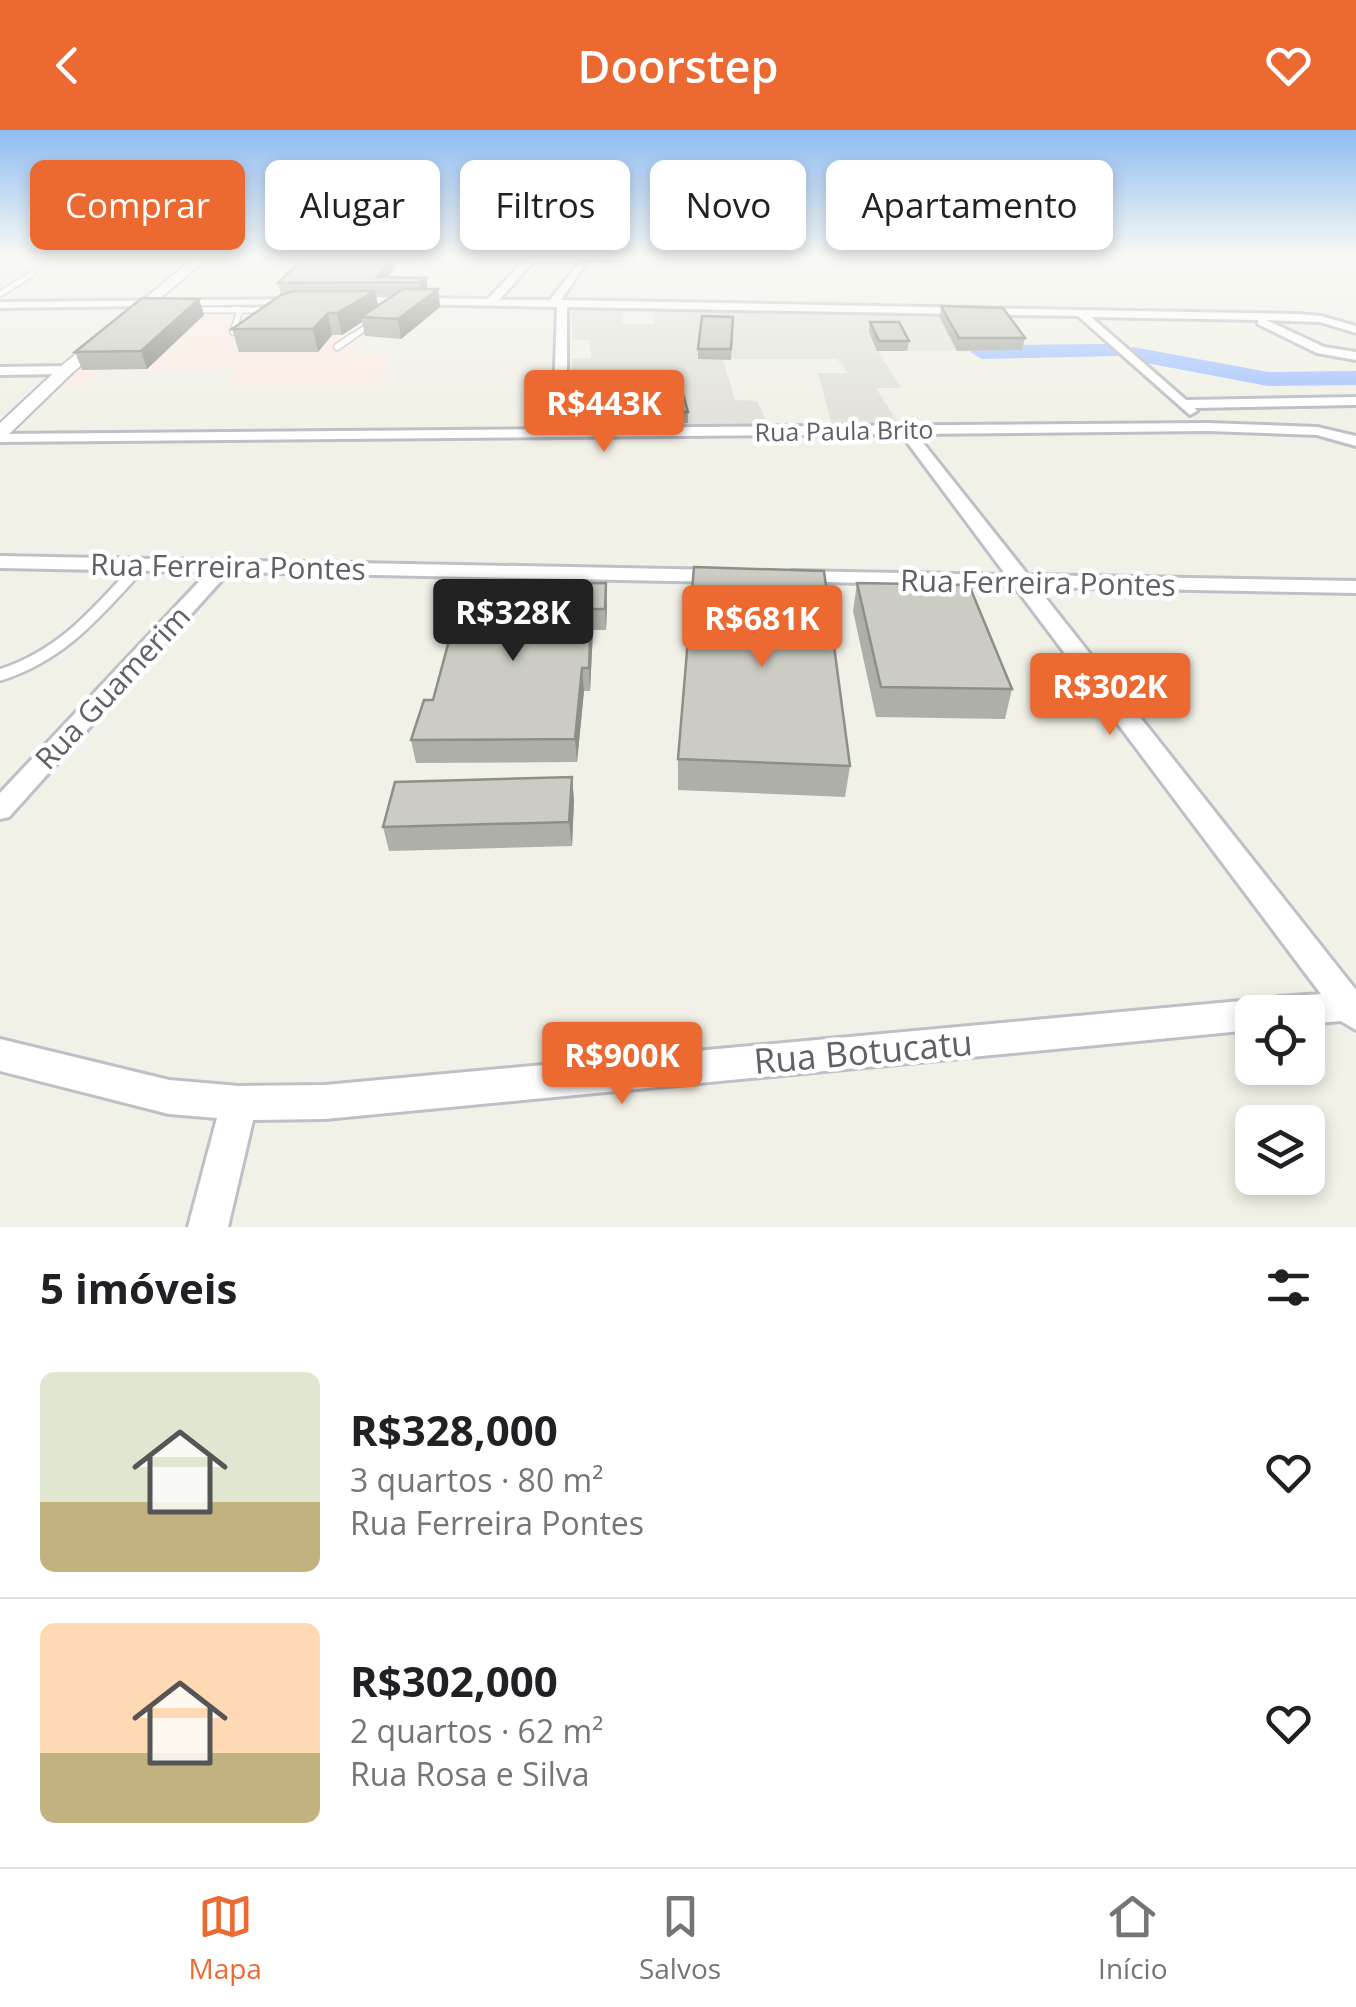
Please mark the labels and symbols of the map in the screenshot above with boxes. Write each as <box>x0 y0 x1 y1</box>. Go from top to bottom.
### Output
pin: R$443K <box>523 370 685 455</box>
street label: Rua Paula Brito <box>754 411 934 449</box>
street label: Rua Ferreira Pontes <box>90 543 366 589</box>
street label: Rua Ferreira Pontes <box>900 559 1176 605</box>
pin: R$328K <box>432 579 594 664</box>
pin: R$681K <box>681 585 843 670</box>
street label: Rua Guamerim <box>25 596 199 778</box>
pin: R$302K <box>1029 653 1191 738</box>
street label: Rua Botucatu <box>752 1018 974 1084</box>
pin: R$900K <box>541 1022 703 1107</box>

